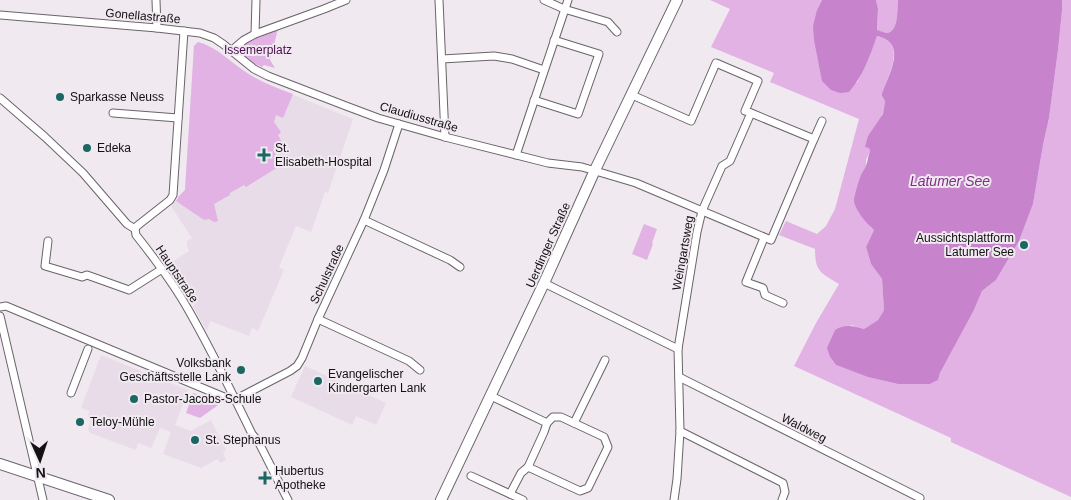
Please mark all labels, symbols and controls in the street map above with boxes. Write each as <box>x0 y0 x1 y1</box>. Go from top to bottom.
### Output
street label: Gonellastraße <box>105 6 181 26</box>
park label: Issemerplatz <box>224 43 292 57</box>
place label: Sparkasse Neuss <box>70 90 164 104</box>
marker: Sparkasse Neuss <box>54 91 66 103</box>
street label: Claudiusstraße <box>378 99 460 135</box>
place label: Edeka <box>97 141 131 155</box>
place label: St. Elisabeth-Hospital <box>275 141 372 169</box>
marker: Edeka <box>81 142 93 154</box>
marker: St. Elisabeth-Hospital <box>257 148 271 162</box>
water label: Latumer See <box>910 173 990 189</box>
street label: Uerdinger Straße <box>523 200 573 290</box>
street label: Weingartsweg <box>670 214 696 292</box>
place label: Aussichtsplattform Latumer See <box>916 231 1014 259</box>
marker: Aussichtsplattform Latumer See <box>1018 239 1030 251</box>
street label: Schulstraße <box>307 242 347 306</box>
street label: Hauptstraße <box>153 243 201 306</box>
place label: Volksbank Geschäftsstelle Lank <box>120 356 232 384</box>
marker: Volksbank Geschäftsstelle Lank <box>235 364 247 376</box>
place label: Evangelischer Kindergarten Lank <box>328 367 427 395</box>
marker: Evangelischer Kindergarten Lank <box>312 375 324 387</box>
place label: Pastor-Jacobs-Schule <box>144 392 262 406</box>
marker: Pastor-Jacobs-Schule <box>128 393 140 405</box>
street label: Waldweg <box>779 411 829 445</box>
place label: Teloy-Mühle <box>90 415 155 429</box>
marker: Teloy-Mühle <box>74 416 86 428</box>
place label: St. Stephanus <box>205 433 280 447</box>
marker: St. Stephanus <box>189 434 201 446</box>
north arrow <box>15 435 65 485</box>
place label: Hubertus Apotheke <box>275 464 326 492</box>
text: N <box>35 465 46 481</box>
marker: Hubertus Apotheke <box>259 472 271 484</box>

